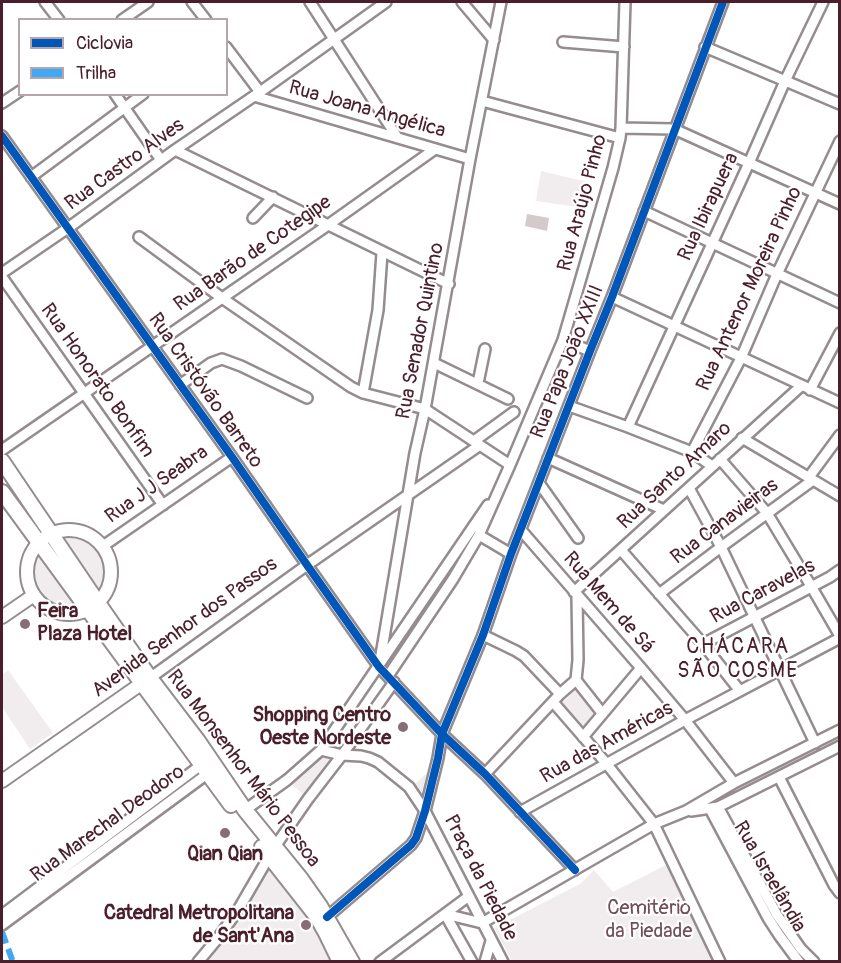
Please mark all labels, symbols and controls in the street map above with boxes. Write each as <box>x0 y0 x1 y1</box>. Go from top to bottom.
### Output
legend <box>18 18 228 96</box>
text: Ciclovia <box>76 32 133 55</box>
text: Trilha <box>76 62 116 85</box>
street label: Rua Joana Angélica <box>286 76 448 144</box>
street label: Rua Castro Alves <box>61 114 189 216</box>
street label: Rua Araújo Pinho <box>553 132 613 274</box>
street label: Rua Ibirapuera <box>673 149 745 265</box>
street label: Rua Antenor Moreira Pinho <box>692 183 808 395</box>
street label: Rua Barão de Cotegipe <box>170 191 336 317</box>
street label: Rua Senador Quintino <box>392 241 450 421</box>
street label: Rua Papa João XXIII <box>526 282 610 442</box>
street label: Rua Honorato Bonfim <box>35 299 159 463</box>
street label: Rua Cristóvão Barreto <box>142 309 268 473</box>
street label: Rua Santo Amaro <box>613 417 737 535</box>
street label: Rua J J Seabra <box>101 441 213 529</box>
street label: Rua Canavieiras <box>667 474 783 570</box>
street label: Rua Mem de Sá <box>557 547 659 659</box>
street label: Avenida Senhor dos Passos <box>88 553 282 703</box>
street label: Rua Caravelas <box>706 554 820 630</box>
place label: Feira Plaza Hotel <box>37 600 132 647</box>
marker: Feira Plaza Hotel <box>18 617 32 631</box>
district label: CHÁCARA SÃO COSME <box>677 635 799 685</box>
street label: Rua Monsenhor Mário Pessoa <box>161 666 325 872</box>
street label: Rua das Américas <box>537 697 677 789</box>
place label: Shopping Centro Oeste Nordeste <box>253 704 391 751</box>
marker: Shopping Centro Oeste Nordeste <box>396 720 410 734</box>
street label: Rua Marechal Deodoro <box>26 760 190 888</box>
street label: Praça da Piedade <box>438 811 522 945</box>
street label: Rua Israelândia <box>728 817 810 937</box>
marker: Qian Qian <box>218 826 232 840</box>
place label: Qian Qian <box>187 843 263 867</box>
park label: Cemitério da Piedade <box>606 897 692 944</box>
place label: Catedral Metropolitana de Sant'Ana <box>104 902 294 949</box>
marker: Catedral Metropolitana de Sant'Ana <box>299 918 313 932</box>

